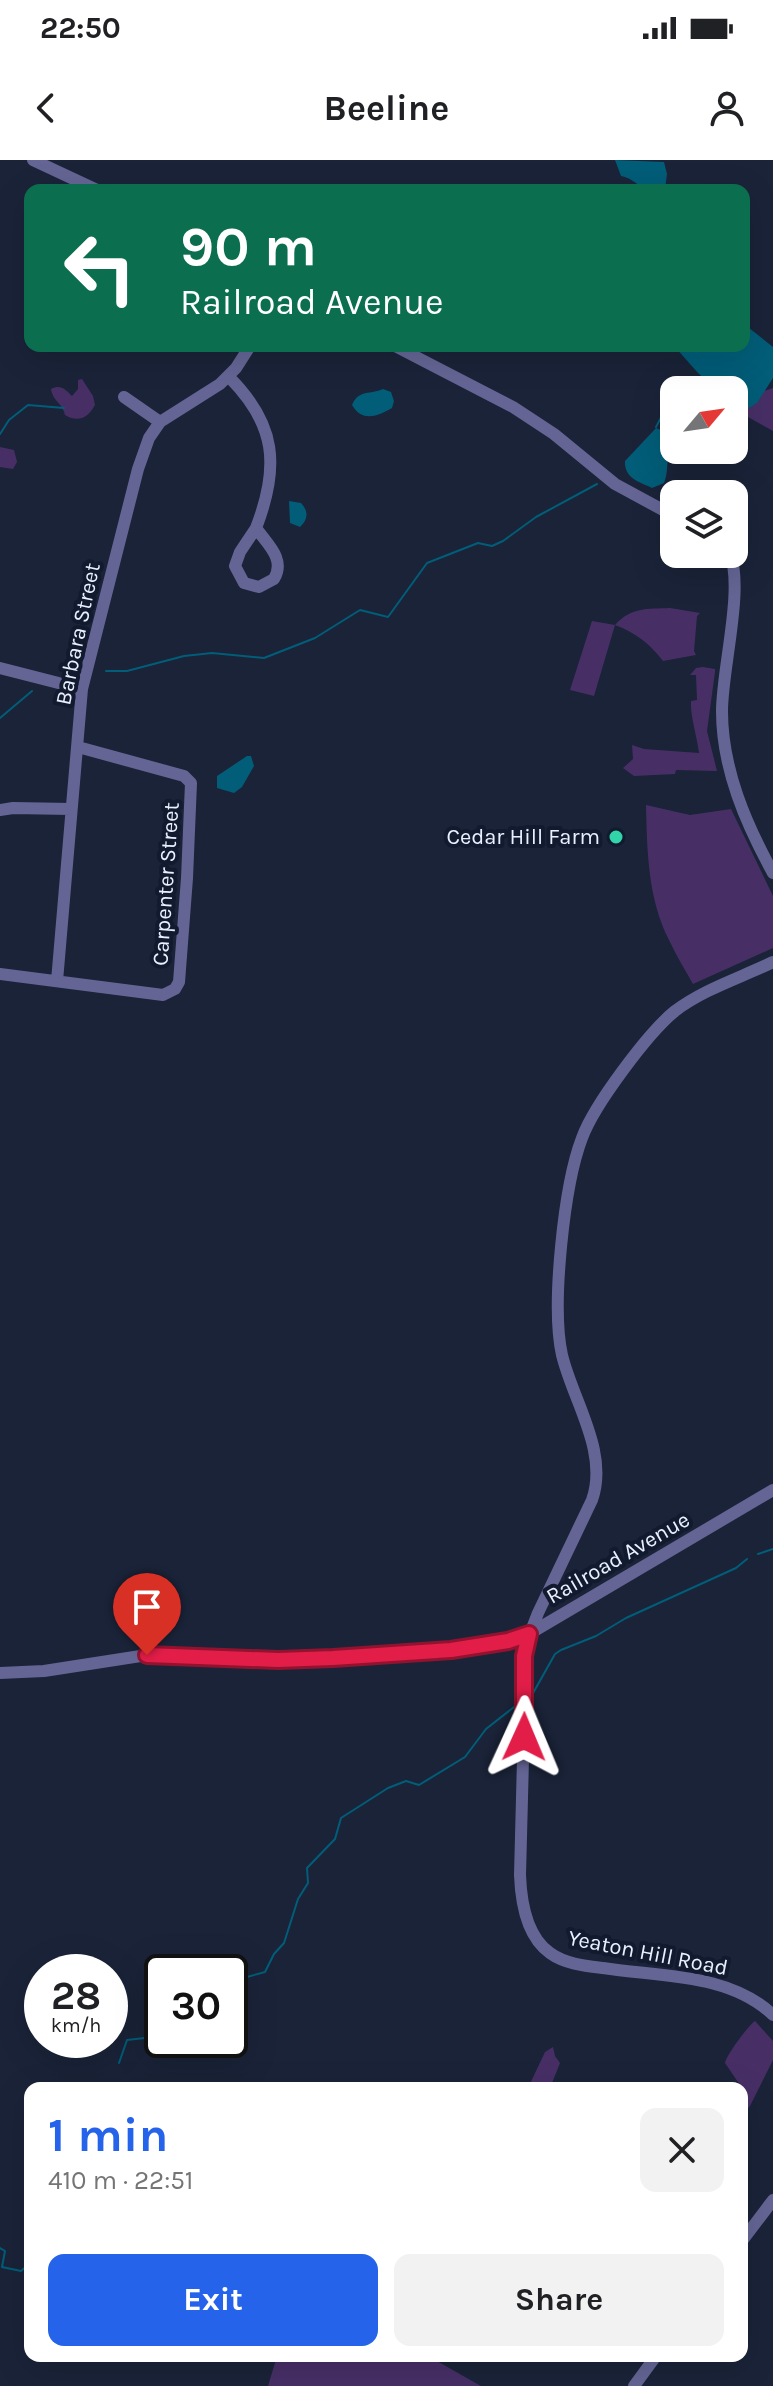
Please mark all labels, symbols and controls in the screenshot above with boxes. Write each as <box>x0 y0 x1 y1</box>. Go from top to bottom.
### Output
text: 22:50 <box>40 10 121 46</box>
icon: back <box>24 86 68 130</box>
icon: person <box>705 86 749 130</box>
text: Beeline <box>324 87 449 129</box>
text: 90 m <box>180 214 317 279</box>
icon: left <box>48 216 152 320</box>
text: Railroad Avenue <box>180 281 444 323</box>
north arrow <box>660 376 748 464</box>
map controls <box>660 376 748 568</box>
button: layers <box>660 480 748 568</box>
street label: Barbara Street <box>50 561 106 707</box>
street label: Carpenter Street <box>147 801 185 967</box>
place label: Cedar Hill Farm <box>446 824 600 850</box>
marker: Cedar Hill Farm <box>607 828 625 846</box>
street label: Railroad Avenue <box>542 1506 694 1610</box>
pin <box>113 1573 181 1655</box>
icon: arrive <box>125 1585 169 1629</box>
position arrow <box>482 1695 566 1779</box>
street label: Yeaton Hill Road <box>566 1925 730 1981</box>
speed limit sign: 30 <box>144 1954 248 2058</box>
text: 28 <box>51 1972 101 2019</box>
text: km/h <box>51 2014 101 2037</box>
text: 1 min <box>48 2107 168 2163</box>
button: close <box>640 2108 724 2192</box>
text: 410 m · 22:51 <box>48 2165 193 2196</box>
button: Exit <box>48 2254 378 2346</box>
button: Share <box>394 2254 724 2346</box>

